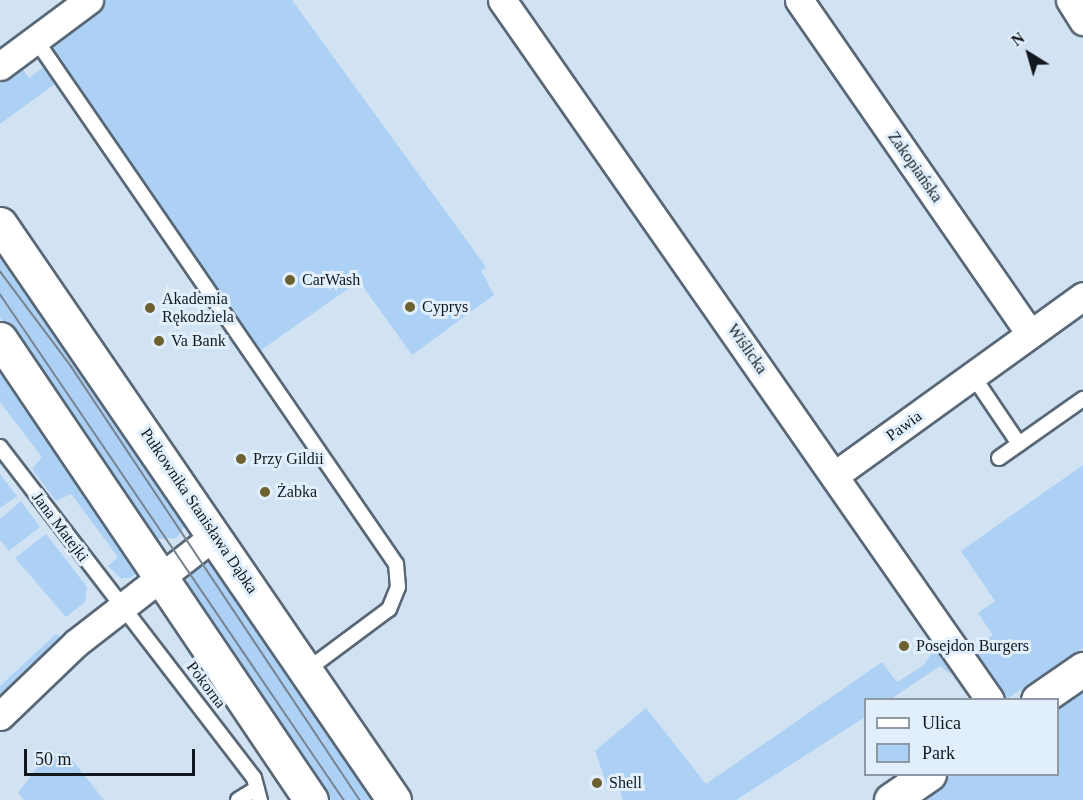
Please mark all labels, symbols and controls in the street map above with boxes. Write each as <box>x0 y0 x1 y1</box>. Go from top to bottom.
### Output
north arrow <box>999 24 1059 84</box>
text: N <box>1008 29 1028 49</box>
street label: Zakopiańska <box>884 128 946 206</box>
place label: CarWash <box>302 270 360 290</box>
marker: CarWash <box>283 273 297 287</box>
place label: Akademia Rękodziela <box>162 289 234 327</box>
place label: Cyprys <box>422 297 468 317</box>
marker: Cyprys <box>403 300 417 314</box>
marker: Akademia Rękodziela <box>143 301 157 315</box>
street label: Wiślicka <box>723 320 771 378</box>
place label: Va Bank <box>171 331 226 351</box>
marker: Va Bank <box>152 334 166 348</box>
street label: Pawia <box>883 407 925 445</box>
street label: Pułkownika Stanisława Dąbka <box>136 425 262 597</box>
place label: Przy Gildii <box>253 449 324 469</box>
marker: Przy Gildii <box>234 452 248 466</box>
place label: Żabka <box>277 482 317 502</box>
marker: Żabka <box>258 485 272 499</box>
street label: Jana Matejki <box>28 488 92 566</box>
place label: Posejdon Burgers <box>916 636 1029 656</box>
marker: Posejdon Burgers <box>897 639 911 653</box>
street label: Pokorna <box>182 658 230 712</box>
legend <box>864 698 1059 776</box>
text: Ulica <box>922 713 961 733</box>
scale bar <box>27 737 198 775</box>
text: Park <box>922 743 955 763</box>
text: 50 m <box>35 749 72 769</box>
place label: Shell <box>609 773 642 793</box>
marker: Shell <box>590 776 604 790</box>

